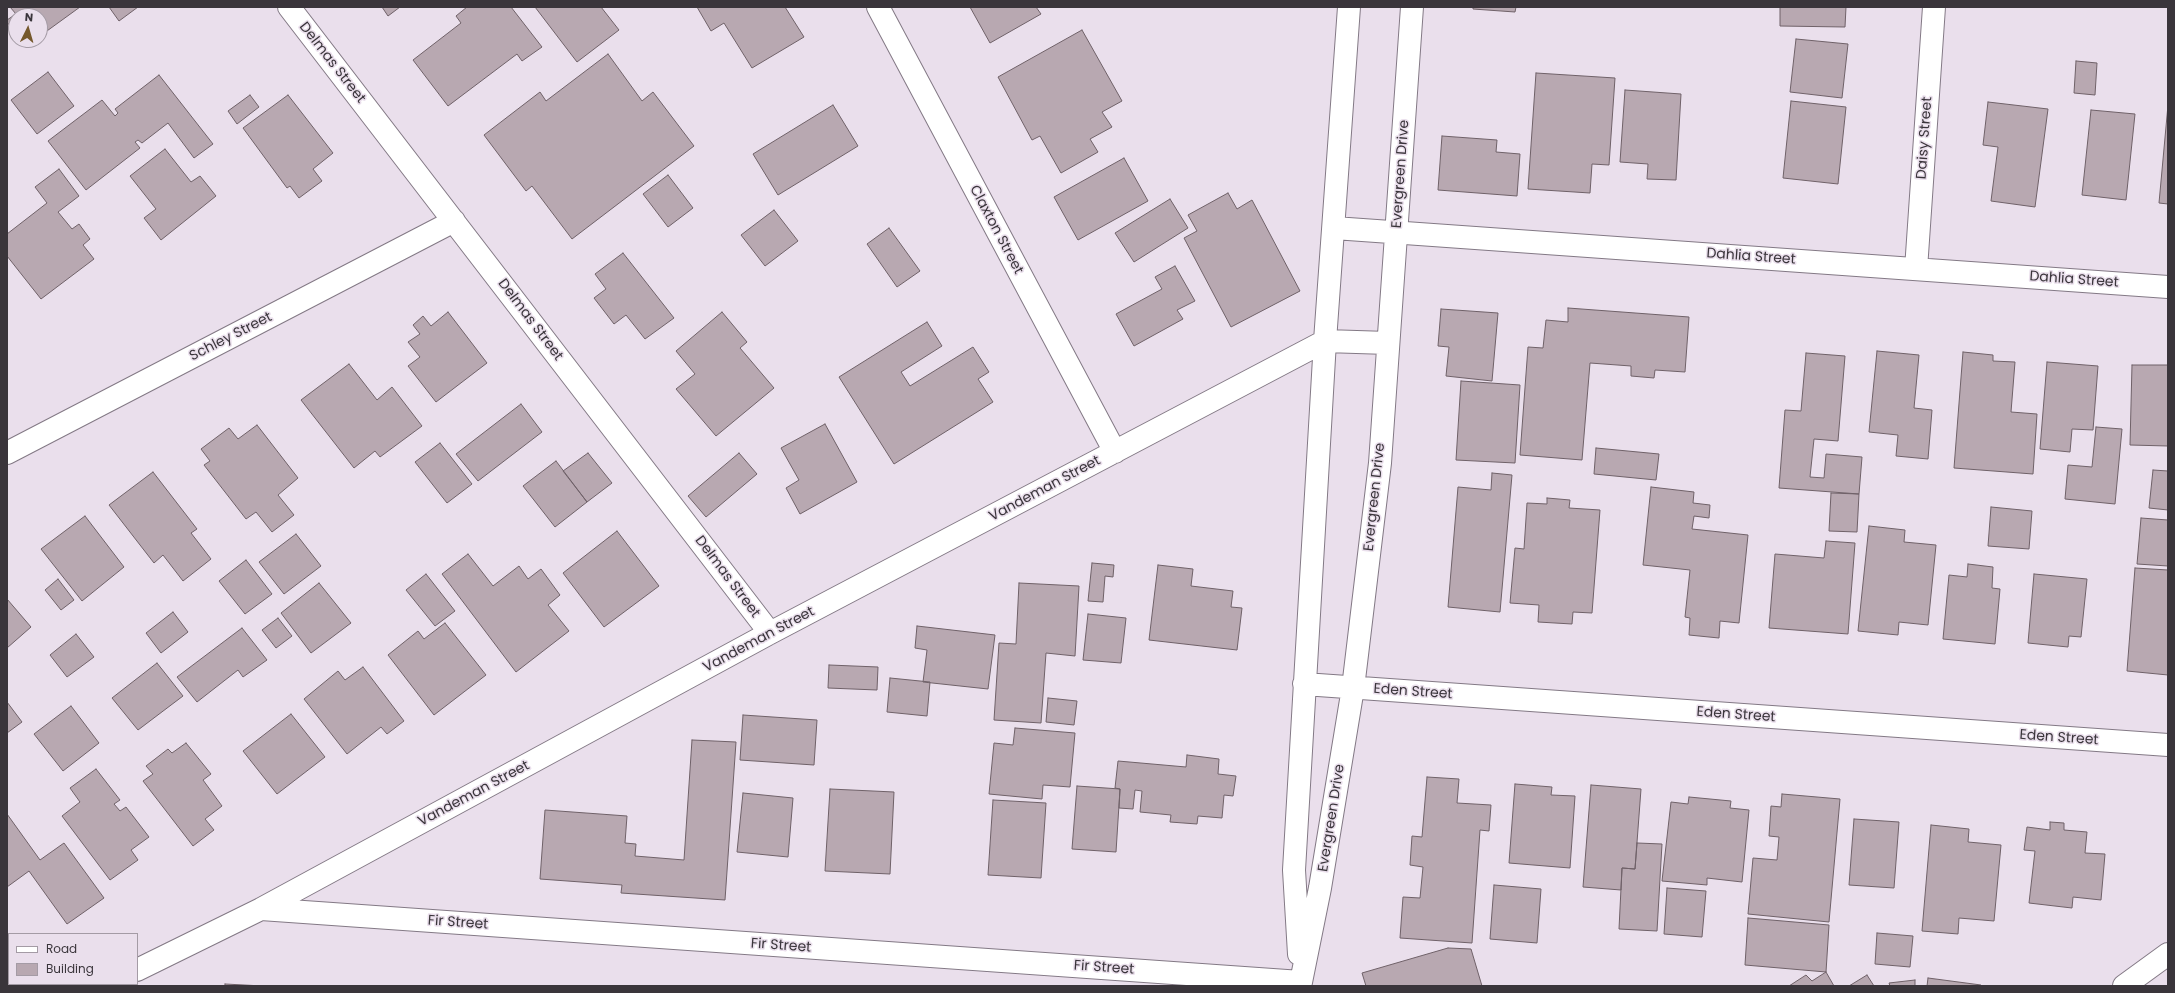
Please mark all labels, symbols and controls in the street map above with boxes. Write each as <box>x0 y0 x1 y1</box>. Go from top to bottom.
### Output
north arrow <box>8 8 48 48</box>
text: N <box>24 9 34 25</box>
street label: Delmas Street <box>295 19 369 107</box>
street label: Daisy Street <box>1914 96 1936 180</box>
street label: Evergreen Drive <box>1389 119 1413 229</box>
street label: Claxton Street <box>966 183 1026 277</box>
street label: Dahlia Street <box>1706 246 1796 268</box>
street label: Dahlia Street <box>2029 269 2119 291</box>
street label: Delmas Street <box>494 276 566 364</box>
street label: Schley Street <box>187 309 275 365</box>
street label: Evergreen Drive <box>1361 442 1389 552</box>
street label: Vandeman Street <box>986 453 1104 525</box>
street label: Delmas Street <box>691 533 763 621</box>
street label: Vandeman Street <box>700 604 818 676</box>
street label: Eden Street <box>1373 681 1453 703</box>
street label: Eden Street <box>1696 704 1776 726</box>
street label: Eden Street <box>2019 727 2099 749</box>
street label: Vandeman Street <box>415 758 533 830</box>
street label: Evergreen Drive <box>1315 763 1349 873</box>
street label: Fir Street <box>427 913 489 933</box>
legend <box>8 933 138 985</box>
street label: Fir Street <box>750 936 812 956</box>
text: Road <box>46 940 77 957</box>
street label: Fir Street <box>1073 958 1135 978</box>
text: Building <box>46 960 94 977</box>

